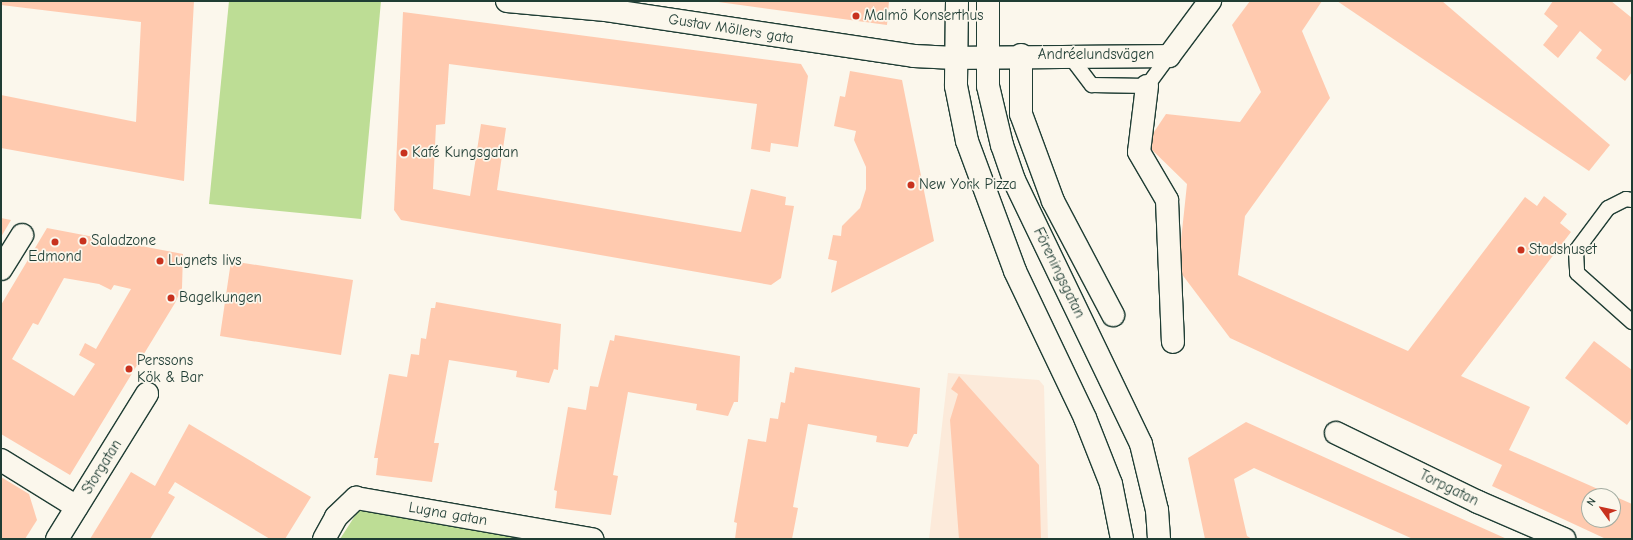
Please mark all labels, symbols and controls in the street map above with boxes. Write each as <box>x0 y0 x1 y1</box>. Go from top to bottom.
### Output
place label: Malmö Konserthus <box>864 7 983 25</box>
street label: Gustav Möllers gata <box>667 10 795 48</box>
marker: Malmö Konserthus <box>851 11 861 21</box>
street label: Andréelundsvägen <box>1038 46 1154 64</box>
place label: Kafé Kungsgatan <box>412 144 518 162</box>
marker: Kafé Kungsgatan <box>399 148 409 158</box>
place label: New York Pizza <box>919 176 1017 194</box>
marker: New York Pizza <box>906 180 916 190</box>
street label: Föreningsgatan <box>1029 225 1089 321</box>
place label: Saladzone <box>91 232 156 250</box>
marker: Saladzone <box>78 236 88 246</box>
marker: Edmond <box>50 237 60 247</box>
place label: Stadshuset <box>1529 241 1597 259</box>
marker: Stadshuset <box>1516 245 1526 255</box>
place label: Edmond <box>28 248 82 266</box>
place label: Lugnets livs <box>168 252 241 270</box>
marker: Lugnets livs <box>155 256 165 266</box>
place label: Bagelkungen <box>179 289 262 307</box>
marker: Bagelkungen <box>166 293 176 303</box>
place label: Perssons Kök & Bar <box>137 351 203 386</box>
marker: Perssons Kök & Bar <box>124 364 134 374</box>
street label: Storgatan <box>78 436 126 498</box>
street label: Torpgatan <box>1416 466 1482 510</box>
north arrow <box>1581 488 1621 528</box>
text: N <box>1584 495 1599 508</box>
street label: Lugna gatan <box>407 498 489 530</box>

